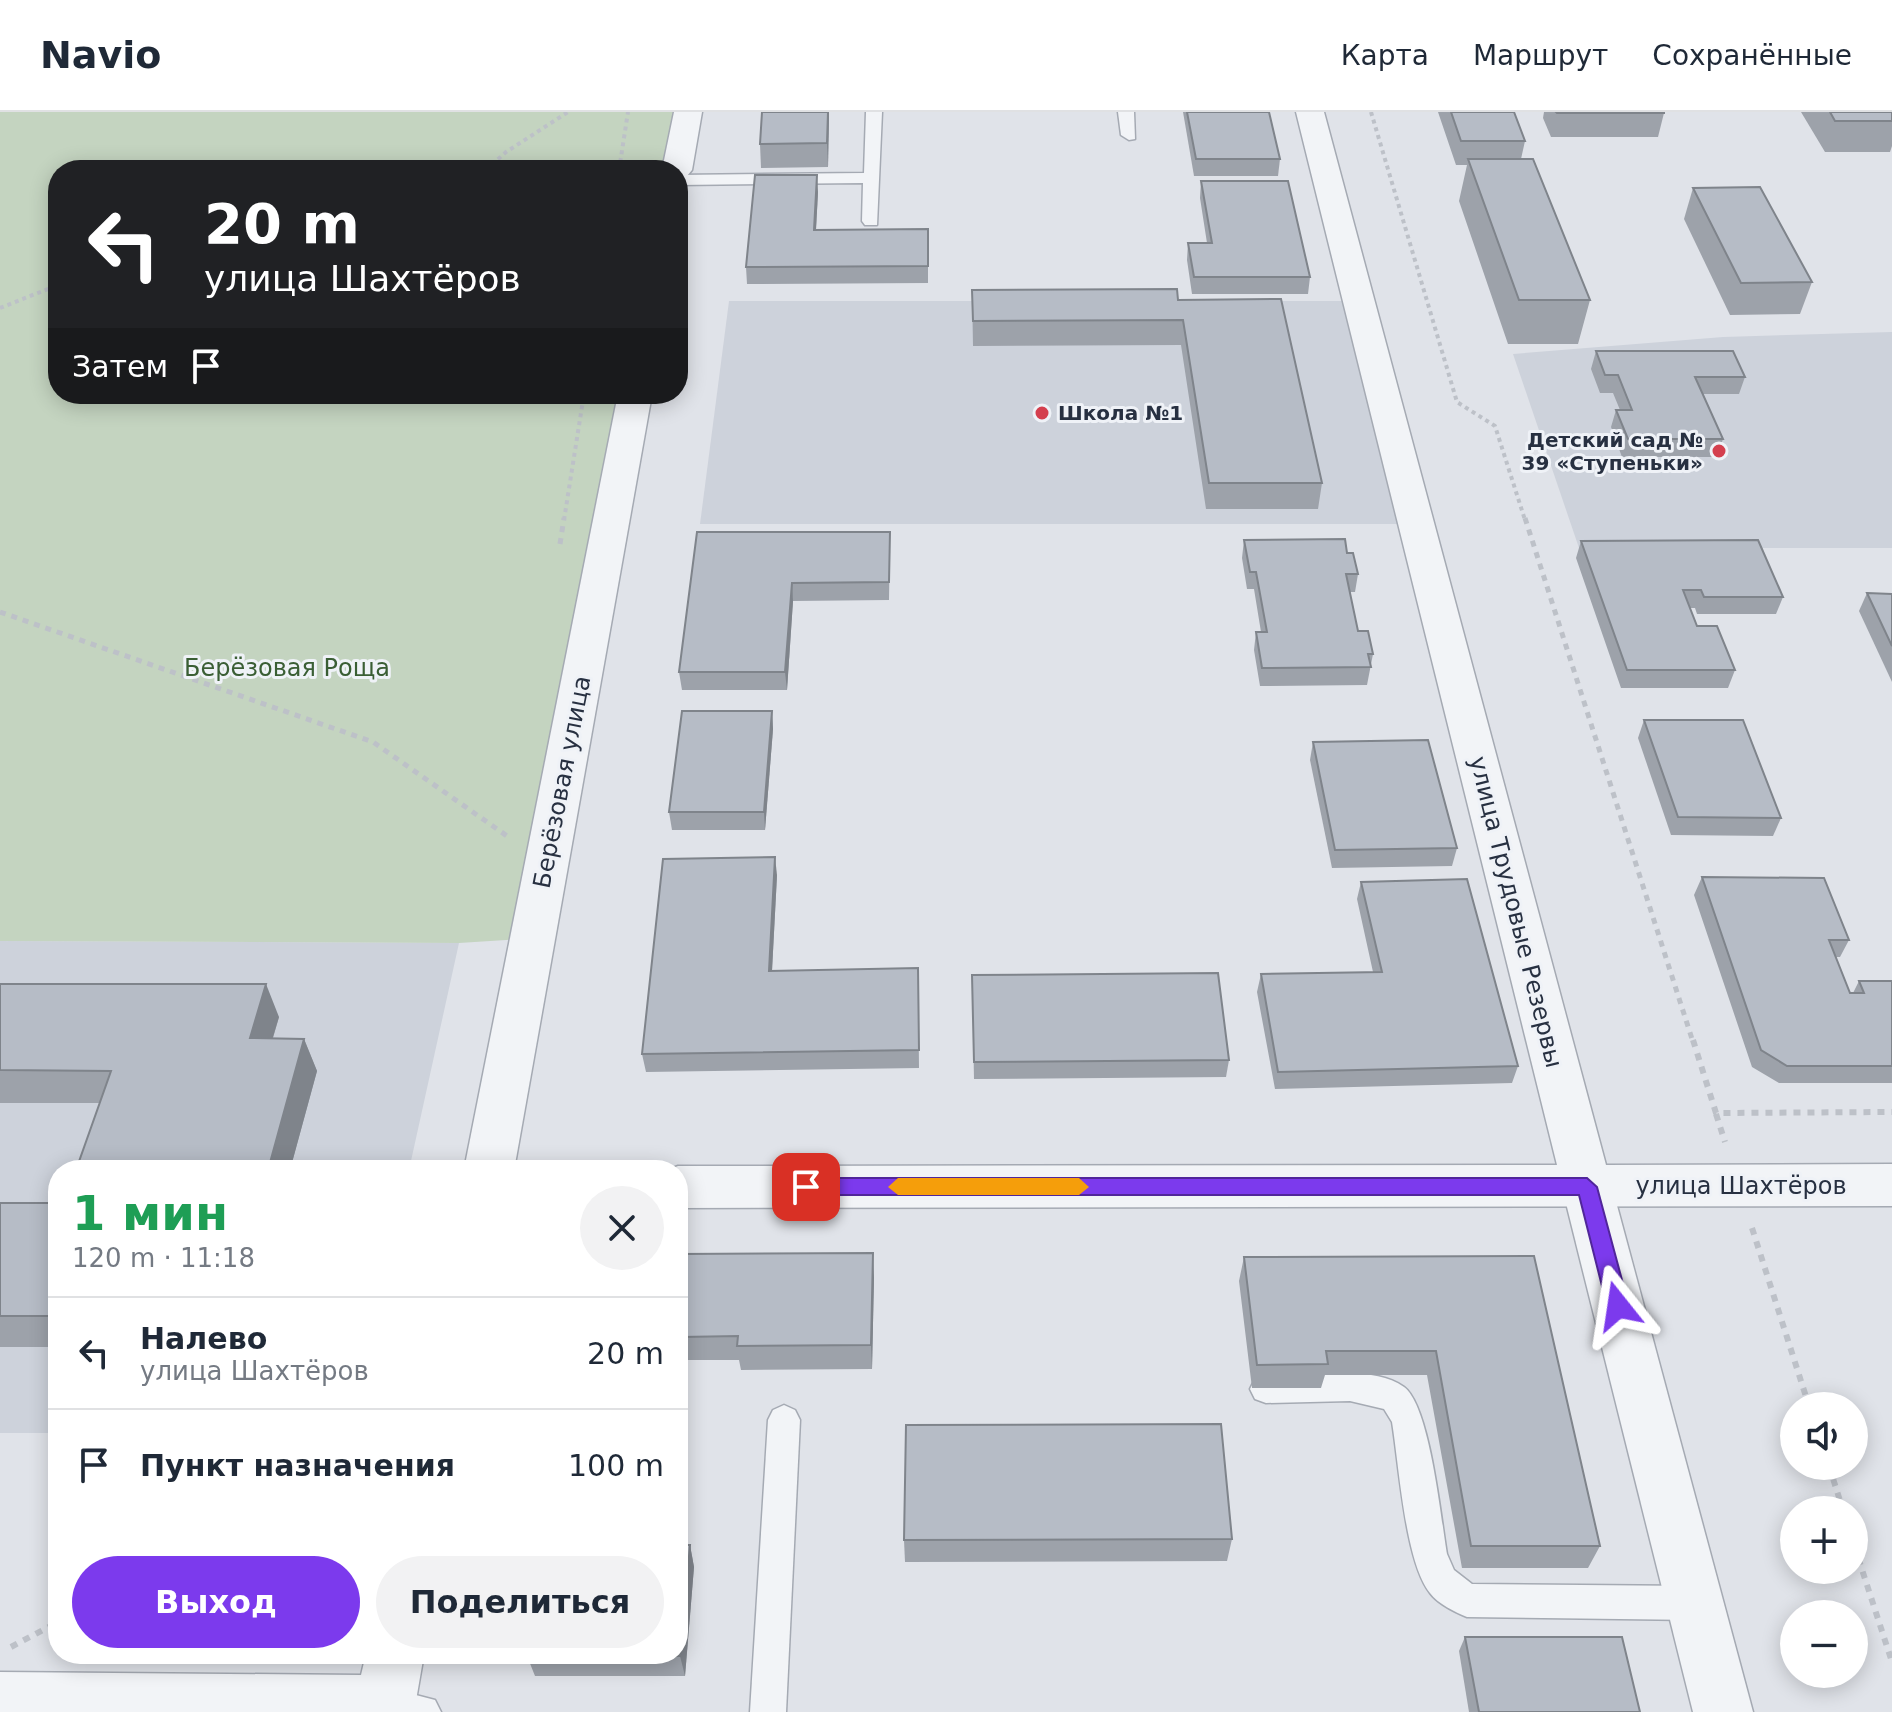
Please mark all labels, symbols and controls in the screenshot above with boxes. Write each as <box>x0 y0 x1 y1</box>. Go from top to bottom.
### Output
text: Navio <box>40 33 161 77</box>
text: Карта <box>1341 39 1429 72</box>
text: Маршрут <box>1473 39 1608 72</box>
text: Сохранённые <box>1652 39 1852 72</box>
text: 20 m <box>204 191 360 256</box>
icon: left <box>72 192 176 296</box>
text: улица Шахтёров <box>204 258 521 299</box>
icon: arrive <box>184 344 228 388</box>
text: Затем <box>72 349 168 384</box>
place label: Школа №1 <box>1058 401 1183 425</box>
marker: Школа №1 <box>1033 404 1051 422</box>
place label: Детский сад № 39 «Ступеньки» <box>1522 428 1703 475</box>
marker: Детский сад № 39 «Ступеньки» <box>1710 442 1728 460</box>
park label: Берёзовая Роща <box>184 654 390 682</box>
street label: Берёзовая улица <box>528 673 596 891</box>
street label: улица Трудовые Резервы <box>1464 753 1568 1071</box>
pin <box>772 1153 840 1221</box>
icon: arrive <box>784 1165 828 1209</box>
street label: улица Шахтёров <box>1635 1172 1847 1200</box>
text: 1 мин <box>72 1185 228 1241</box>
button: close <box>580 1186 664 1270</box>
text: 120 m · 11:18 <box>72 1243 255 1273</box>
position arrow <box>1576 1264 1660 1348</box>
text: Налево <box>140 1321 267 1356</box>
icon: left <box>72 1331 116 1375</box>
text: 20 m <box>587 1336 664 1371</box>
text: улица Шахтёров <box>140 1356 369 1386</box>
map controls <box>1780 1392 1868 1688</box>
button: sound <box>1780 1392 1868 1480</box>
icon: arrive <box>72 1443 116 1487</box>
text: Пункт назначения <box>140 1448 455 1483</box>
text: 100 m <box>568 1448 664 1483</box>
button: + <box>1780 1496 1868 1584</box>
button: Выход <box>72 1556 360 1648</box>
button: Поделиться <box>376 1556 664 1648</box>
button: − <box>1780 1600 1868 1688</box>

